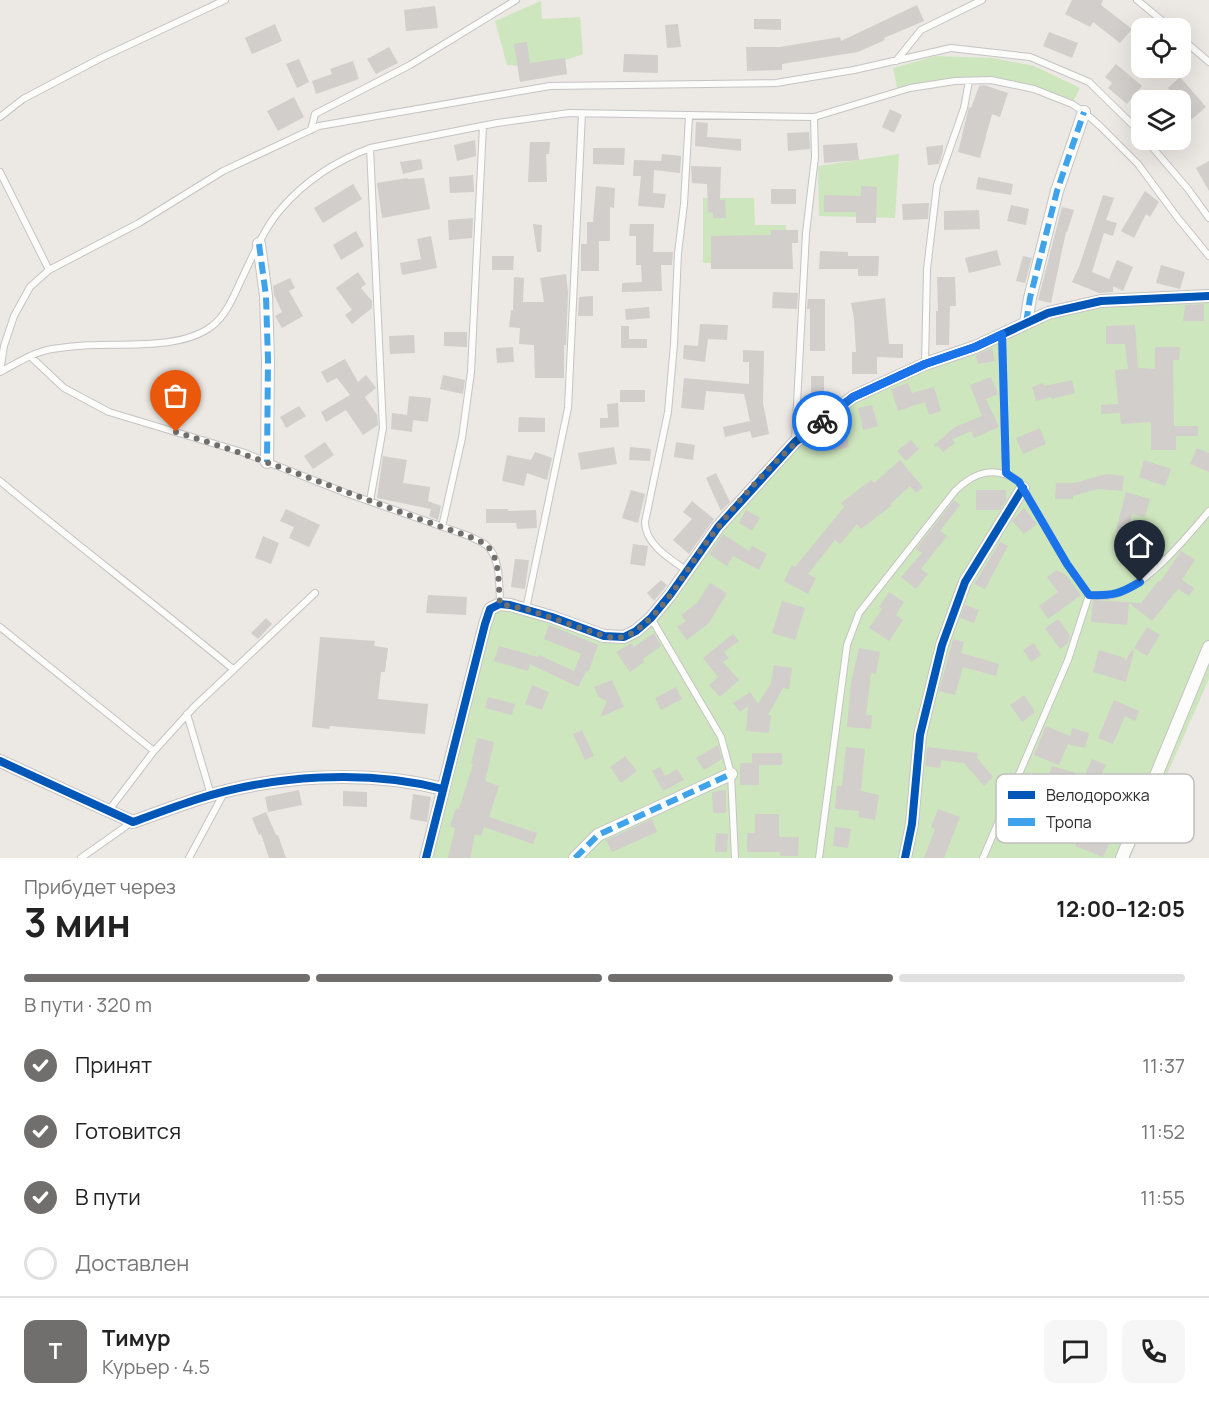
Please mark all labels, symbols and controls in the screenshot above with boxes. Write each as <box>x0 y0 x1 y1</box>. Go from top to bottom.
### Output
map controls <box>1131 18 1191 150</box>
button: locate <box>1131 18 1191 78</box>
button: layers <box>1131 90 1191 150</box>
pin <box>150 370 201 432</box>
icon: bag <box>159 379 192 412</box>
courier <box>792 391 852 451</box>
icon: bike <box>806 405 839 438</box>
pin <box>1114 520 1165 582</box>
icon: home <box>1123 529 1156 562</box>
legend <box>996 774 1194 843</box>
text: Велодорожка <box>1046 784 1150 806</box>
text: Тропа <box>1046 811 1092 833</box>
text: Прибудет через <box>24 873 176 900</box>
text: 12:00–12:05 <box>1056 894 1185 924</box>
text: 3 мин <box>24 895 131 949</box>
text: В пути · 320 m <box>24 991 152 1018</box>
icon: check <box>24 1049 57 1082</box>
text: Принят <box>75 1050 152 1080</box>
text: 11:37 <box>1142 1052 1185 1079</box>
icon: check <box>24 1115 57 1148</box>
text: Готовится <box>75 1116 181 1146</box>
text: 11:52 <box>1141 1118 1185 1145</box>
icon: check <box>24 1181 57 1214</box>
text: В пути <box>75 1182 141 1212</box>
text: 11:55 <box>1140 1184 1185 1211</box>
text: Доставлен <box>75 1248 189 1278</box>
button: chat <box>1044 1320 1107 1383</box>
button: phone <box>1122 1320 1185 1383</box>
text: Тимур <box>102 1323 171 1353</box>
text: Т <box>49 1336 62 1366</box>
text: Курьер · 4.5 <box>102 1353 210 1380</box>

